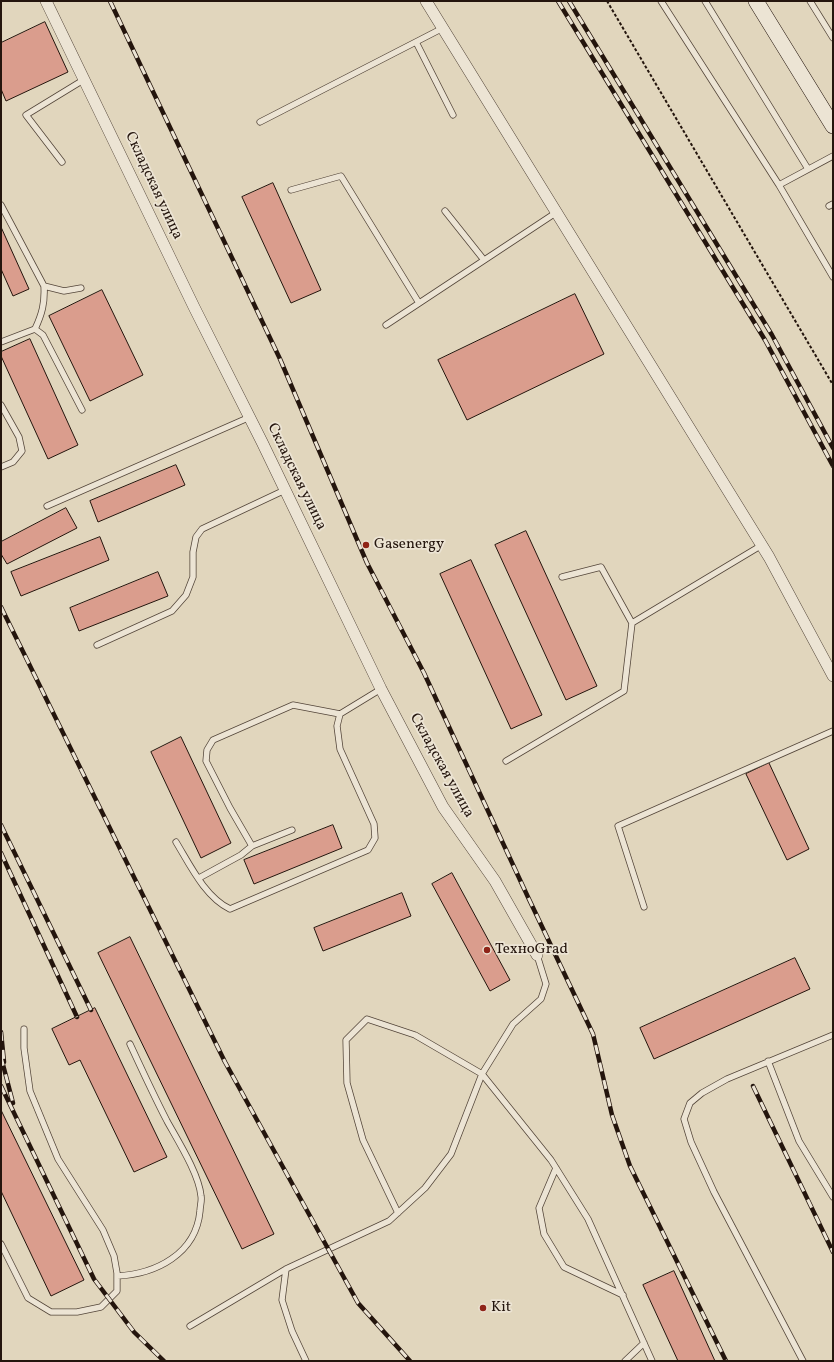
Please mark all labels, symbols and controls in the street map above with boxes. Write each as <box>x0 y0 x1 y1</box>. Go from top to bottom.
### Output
street label: Складская улица <box>120 129 186 243</box>
street label: Складская улица <box>262 421 330 533</box>
place label: Gasenergy <box>374 536 444 554</box>
marker: Gasenergy <box>361 540 371 550</box>
street label: Складская улица <box>405 711 477 821</box>
place label: ТехноGrad <box>495 941 568 959</box>
marker: ТехноGrad <box>482 945 492 955</box>
place label: Kit <box>491 1299 511 1317</box>
marker: Kit <box>478 1303 488 1313</box>

